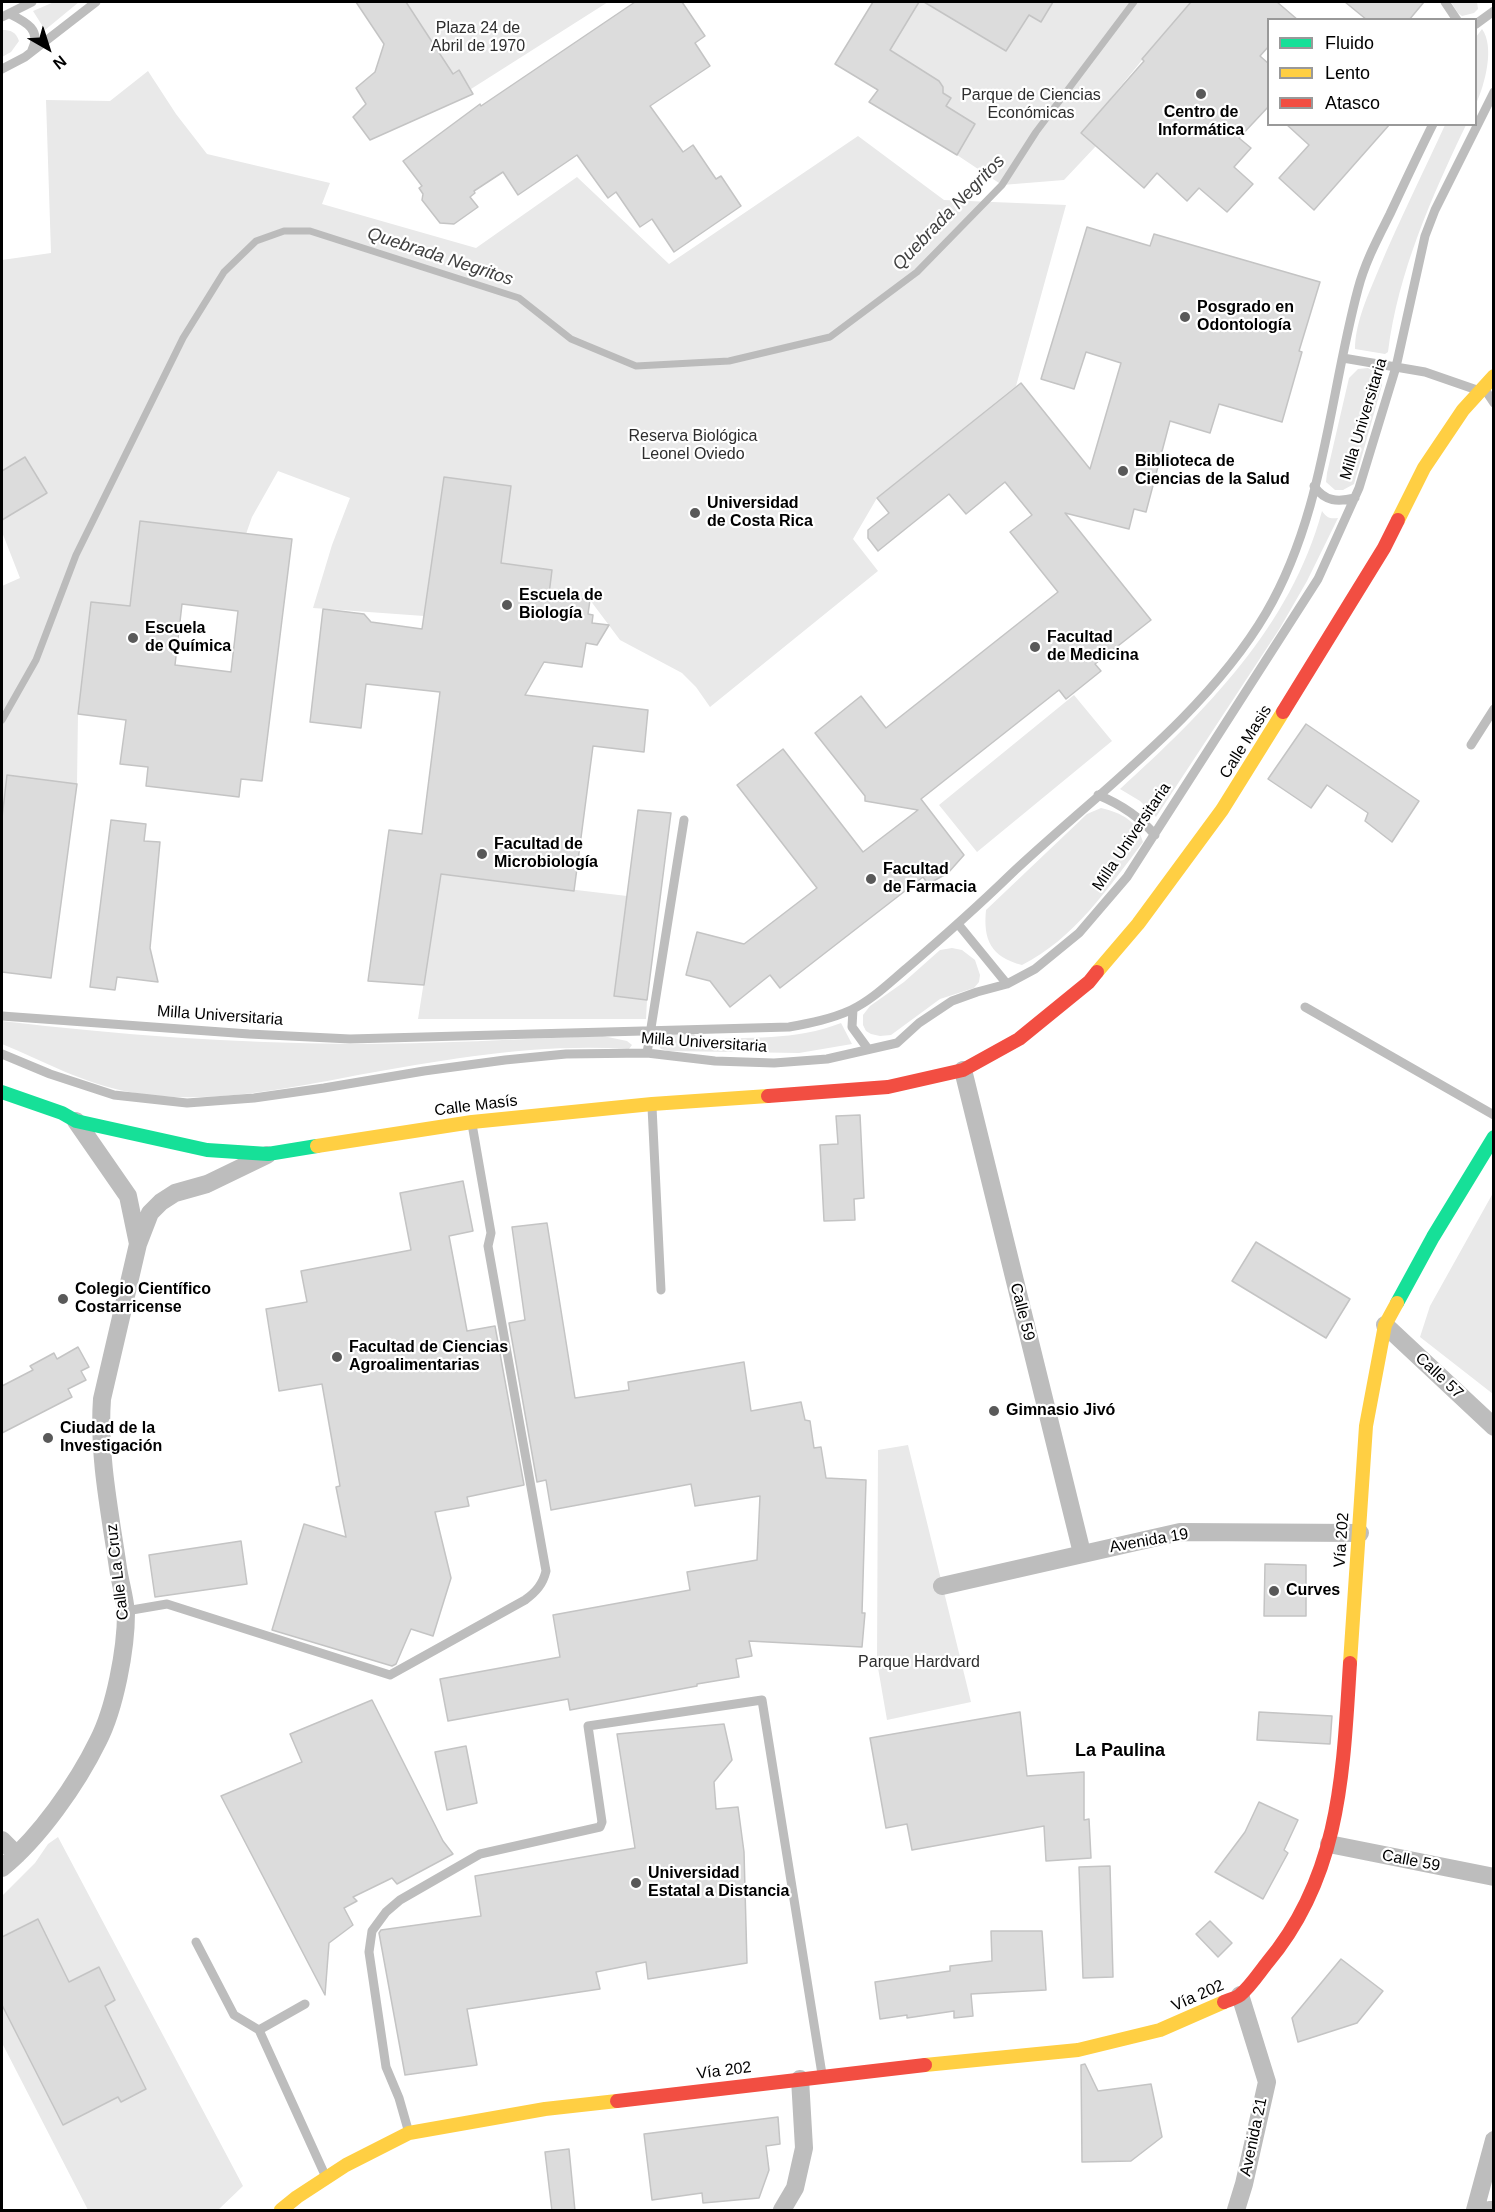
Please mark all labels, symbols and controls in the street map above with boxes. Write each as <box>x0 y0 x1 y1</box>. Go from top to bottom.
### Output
north arrow <box>18 18 78 78</box>
legend <box>1267 18 1477 126</box>
park label: Plaza 24 de Abril de 1970 <box>431 19 525 57</box>
text: Fluido <box>1325 33 1374 53</box>
text: N <box>50 52 69 73</box>
text: Lento <box>1325 63 1370 83</box>
park label: Parque de Ciencias Económicas <box>961 86 1101 124</box>
marker: Centro de Informática <box>1194 87 1208 101</box>
text: Atasco <box>1325 93 1380 113</box>
place label: Centro de Informática <box>1158 103 1244 141</box>
water label: Quebrada Negritos <box>888 151 1010 275</box>
water label: Quebrada Negritos <box>364 223 516 291</box>
place label: Posgrado en Odontología <box>1197 298 1294 336</box>
marker: Posgrado en Odontología <box>1178 310 1192 324</box>
street label: Milla Universitaria <box>1336 356 1392 482</box>
park label: Reserva Biológica Leonel Oviedo <box>629 427 757 465</box>
place label: Biblioteca de Ciencias de la Salud <box>1135 452 1290 490</box>
marker: Biblioteca de Ciencias de la Salud <box>1116 464 1130 478</box>
place label: Universidad de Costa Rica <box>707 494 813 532</box>
marker: Universidad de Costa Rica <box>688 506 702 520</box>
place label: Escuela de Biología <box>519 586 603 624</box>
marker: Escuela de Biología <box>500 598 514 612</box>
place label: Escuela de Química <box>145 619 231 657</box>
place label: Facultad de Medicina <box>1047 628 1139 666</box>
marker: Escuela de Química <box>126 631 140 645</box>
marker: Facultad de Medicina <box>1028 640 1042 654</box>
street label: Calle Masis <box>1216 702 1276 782</box>
street label: Milla Universitaria <box>1089 779 1175 895</box>
place label: Facultad de Microbiología <box>494 835 598 873</box>
marker: Facultad de Microbiología <box>475 847 489 861</box>
place label: Facultad de Farmacia <box>883 860 976 898</box>
marker: Facultad de Farmacia <box>864 872 878 886</box>
street label: Milla Universitaria <box>156 1002 284 1030</box>
street label: Milla Universitaria <box>640 1029 768 1057</box>
street label: Calle Masís <box>433 1091 519 1121</box>
place label: Colegio Científico Costarricense <box>75 1280 211 1318</box>
street label: Calle 59 <box>1006 1281 1038 1343</box>
marker: Colegio Científico Costarricense <box>56 1292 70 1306</box>
place label: Facultad de Ciencias Agroalimentarias <box>349 1338 508 1376</box>
street label: Calle 57 <box>1411 1349 1467 1403</box>
marker: Facultad de Ciencias Agroalimentarias <box>330 1350 344 1364</box>
place label: Gimnasio Jivó <box>1006 1401 1115 1421</box>
marker: Gimnasio Jivó <box>987 1404 1001 1418</box>
place label: Ciudad de la Investigación <box>60 1419 162 1457</box>
marker: Ciudad de la Investigación <box>41 1431 55 1445</box>
street label: Vía 202 <box>1330 1512 1354 1568</box>
street label: Calle La Cruz <box>103 1523 133 1621</box>
street label: Avenida 19 <box>1108 1525 1190 1557</box>
place label: Curves <box>1286 1581 1340 1601</box>
marker: Curves <box>1267 1584 1281 1598</box>
park label: Parque Hardvard <box>858 1653 980 1673</box>
district label: La Paulina <box>1075 1740 1165 1762</box>
street label: Calle 59 <box>1380 1846 1442 1876</box>
place label: Universidad Estatal a Distancia <box>648 1864 789 1902</box>
marker: Universidad Estatal a Distancia <box>629 1876 643 1890</box>
street label: Vía 202 <box>1169 1976 1227 2016</box>
street label: Vía 202 <box>695 2058 753 2084</box>
street label: Avenida 21 <box>1236 2096 1272 2178</box>

